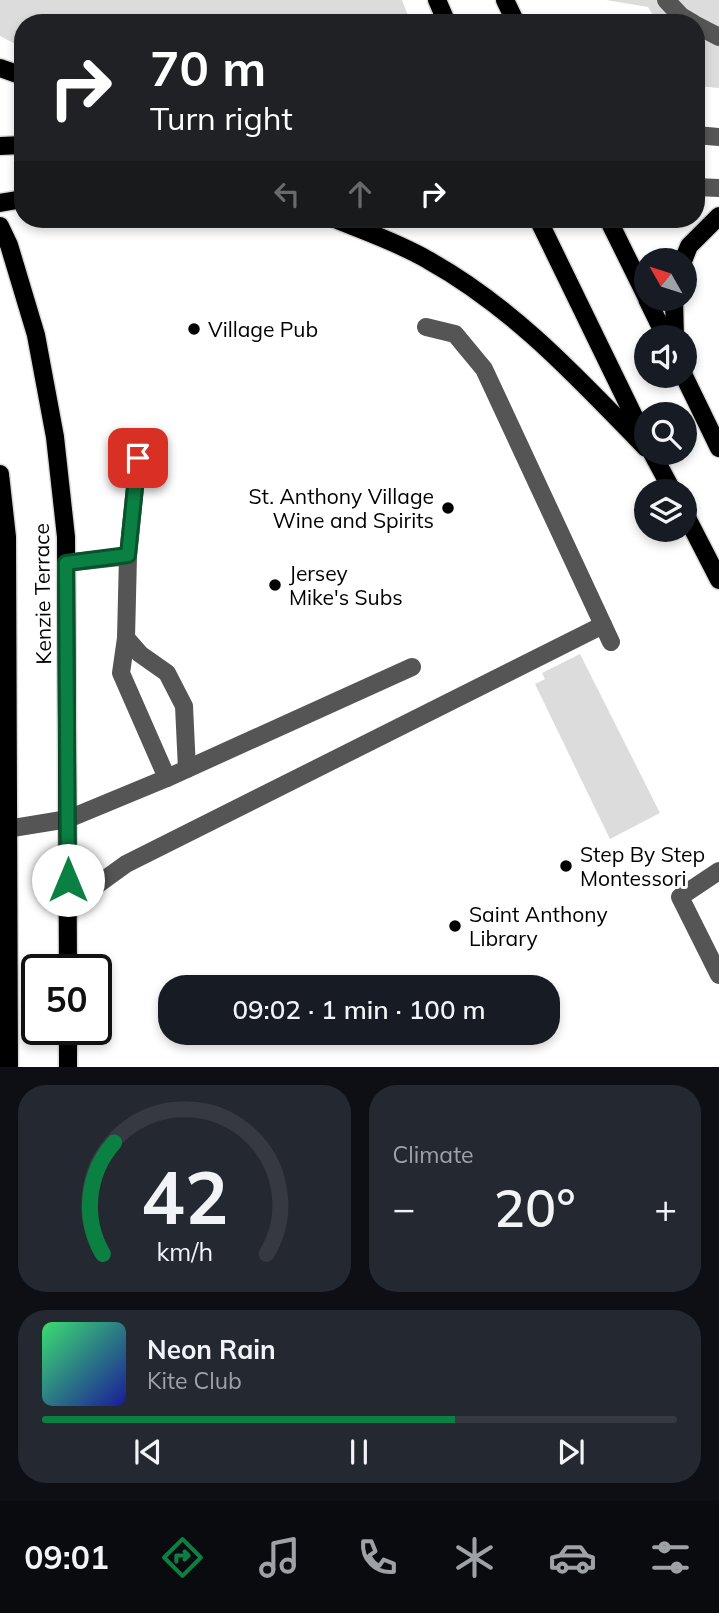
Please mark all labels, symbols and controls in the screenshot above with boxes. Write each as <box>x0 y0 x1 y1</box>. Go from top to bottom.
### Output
text: 70 m <box>150 37 266 98</box>
icon: right <box>35 42 126 133</box>
text: Turn right <box>150 98 293 138</box>
icon: left <box>268 175 306 213</box>
icon: ahead <box>341 175 379 213</box>
icon: right <box>414 175 452 213</box>
north arrow <box>634 248 696 312</box>
map controls <box>634 248 697 542</box>
place label: Village Pub <box>208 316 318 342</box>
marker: Village Pub <box>186 321 202 337</box>
button: sound <box>634 325 697 388</box>
button: search <box>634 402 697 465</box>
pin <box>108 428 168 488</box>
icon: arrive <box>119 439 157 477</box>
button: layers <box>634 479 697 542</box>
place label: St. Anthony Village Wine and Spirits <box>248 483 434 533</box>
marker: St. Anthony Village Wine and Spirits <box>440 500 456 516</box>
street label: Kenzie Terrace <box>28 523 56 665</box>
place label: Jersey Mike's Subs <box>289 560 403 610</box>
marker: Jersey Mike's Subs <box>267 577 283 593</box>
place label: Step By Step Montessori <box>580 841 705 891</box>
position arrow <box>31 843 105 917</box>
marker: Step By Step Montessori <box>558 858 574 874</box>
place label: Saint Anthony Library <box>469 901 608 951</box>
marker: Saint Anthony Library <box>447 918 463 934</box>
speed limit sign: 50 <box>21 954 112 1045</box>
text: 09:02 · 1 min · 100 m <box>232 993 486 1026</box>
text: Climate <box>393 1140 474 1169</box>
text: 42 <box>141 1152 228 1243</box>
text: 20° <box>494 1175 576 1240</box>
text: − <box>393 1184 415 1232</box>
text: + <box>654 1184 677 1232</box>
text: km/h <box>156 1236 213 1267</box>
text: Neon Rain <box>147 1333 276 1366</box>
text: Kite Club <box>147 1366 242 1395</box>
icon: previous <box>129 1433 167 1471</box>
icon: pause <box>340 1433 378 1471</box>
icon: next <box>552 1433 590 1471</box>
icon: directions <box>158 1533 207 1582</box>
icon: music <box>255 1533 304 1582</box>
icon: phone <box>353 1533 402 1582</box>
icon: climate <box>450 1533 499 1582</box>
icon: car <box>548 1533 597 1582</box>
icon: filters <box>646 1533 695 1582</box>
text: 09:01 <box>24 1537 109 1577</box>

